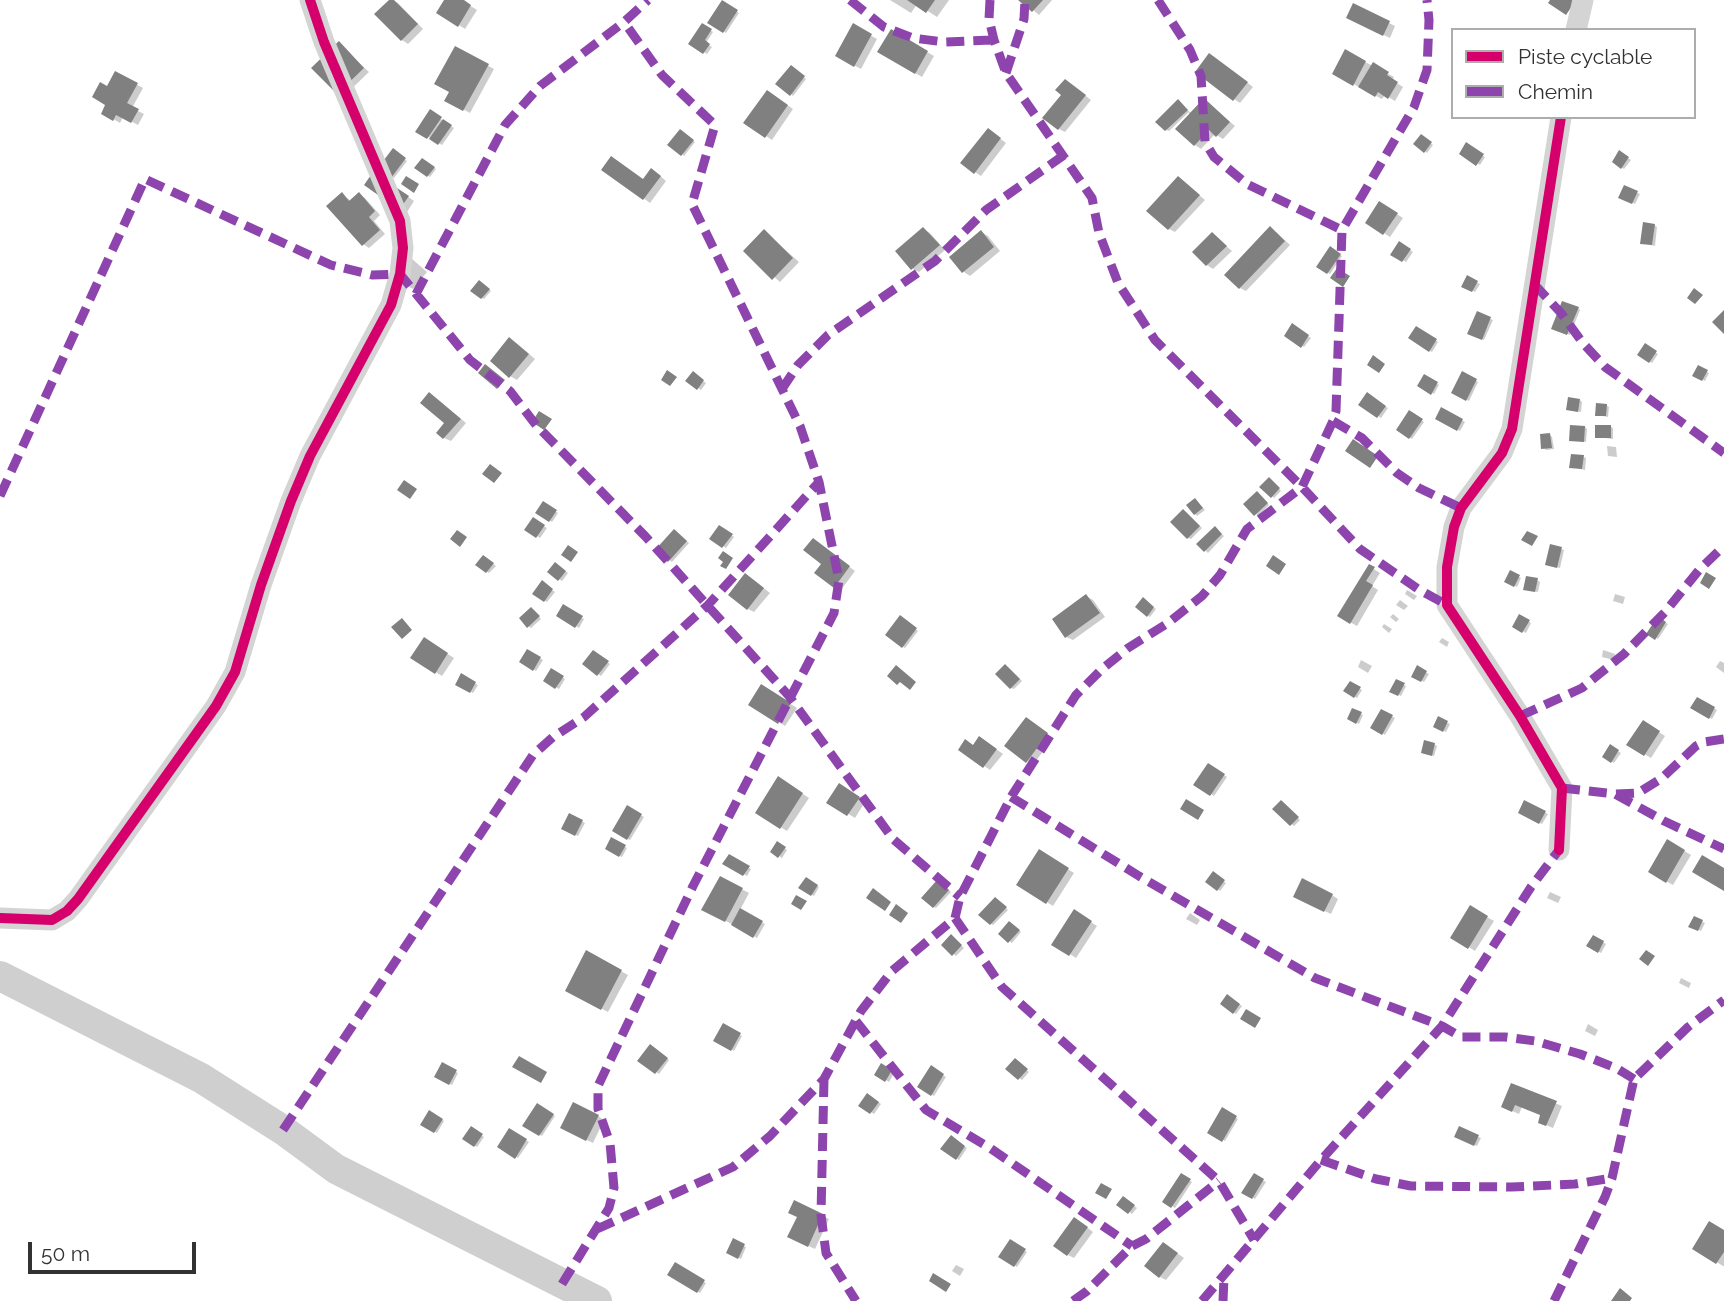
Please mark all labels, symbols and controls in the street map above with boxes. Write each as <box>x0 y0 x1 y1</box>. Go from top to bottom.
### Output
legend <box>1451 28 1696 119</box>
text: Piste cyclable <box>1518 44 1652 69</box>
text: Chemin <box>1518 79 1593 104</box>
scale bar <box>32 1228 200 1272</box>
text: 50 m <box>41 1241 90 1266</box>

